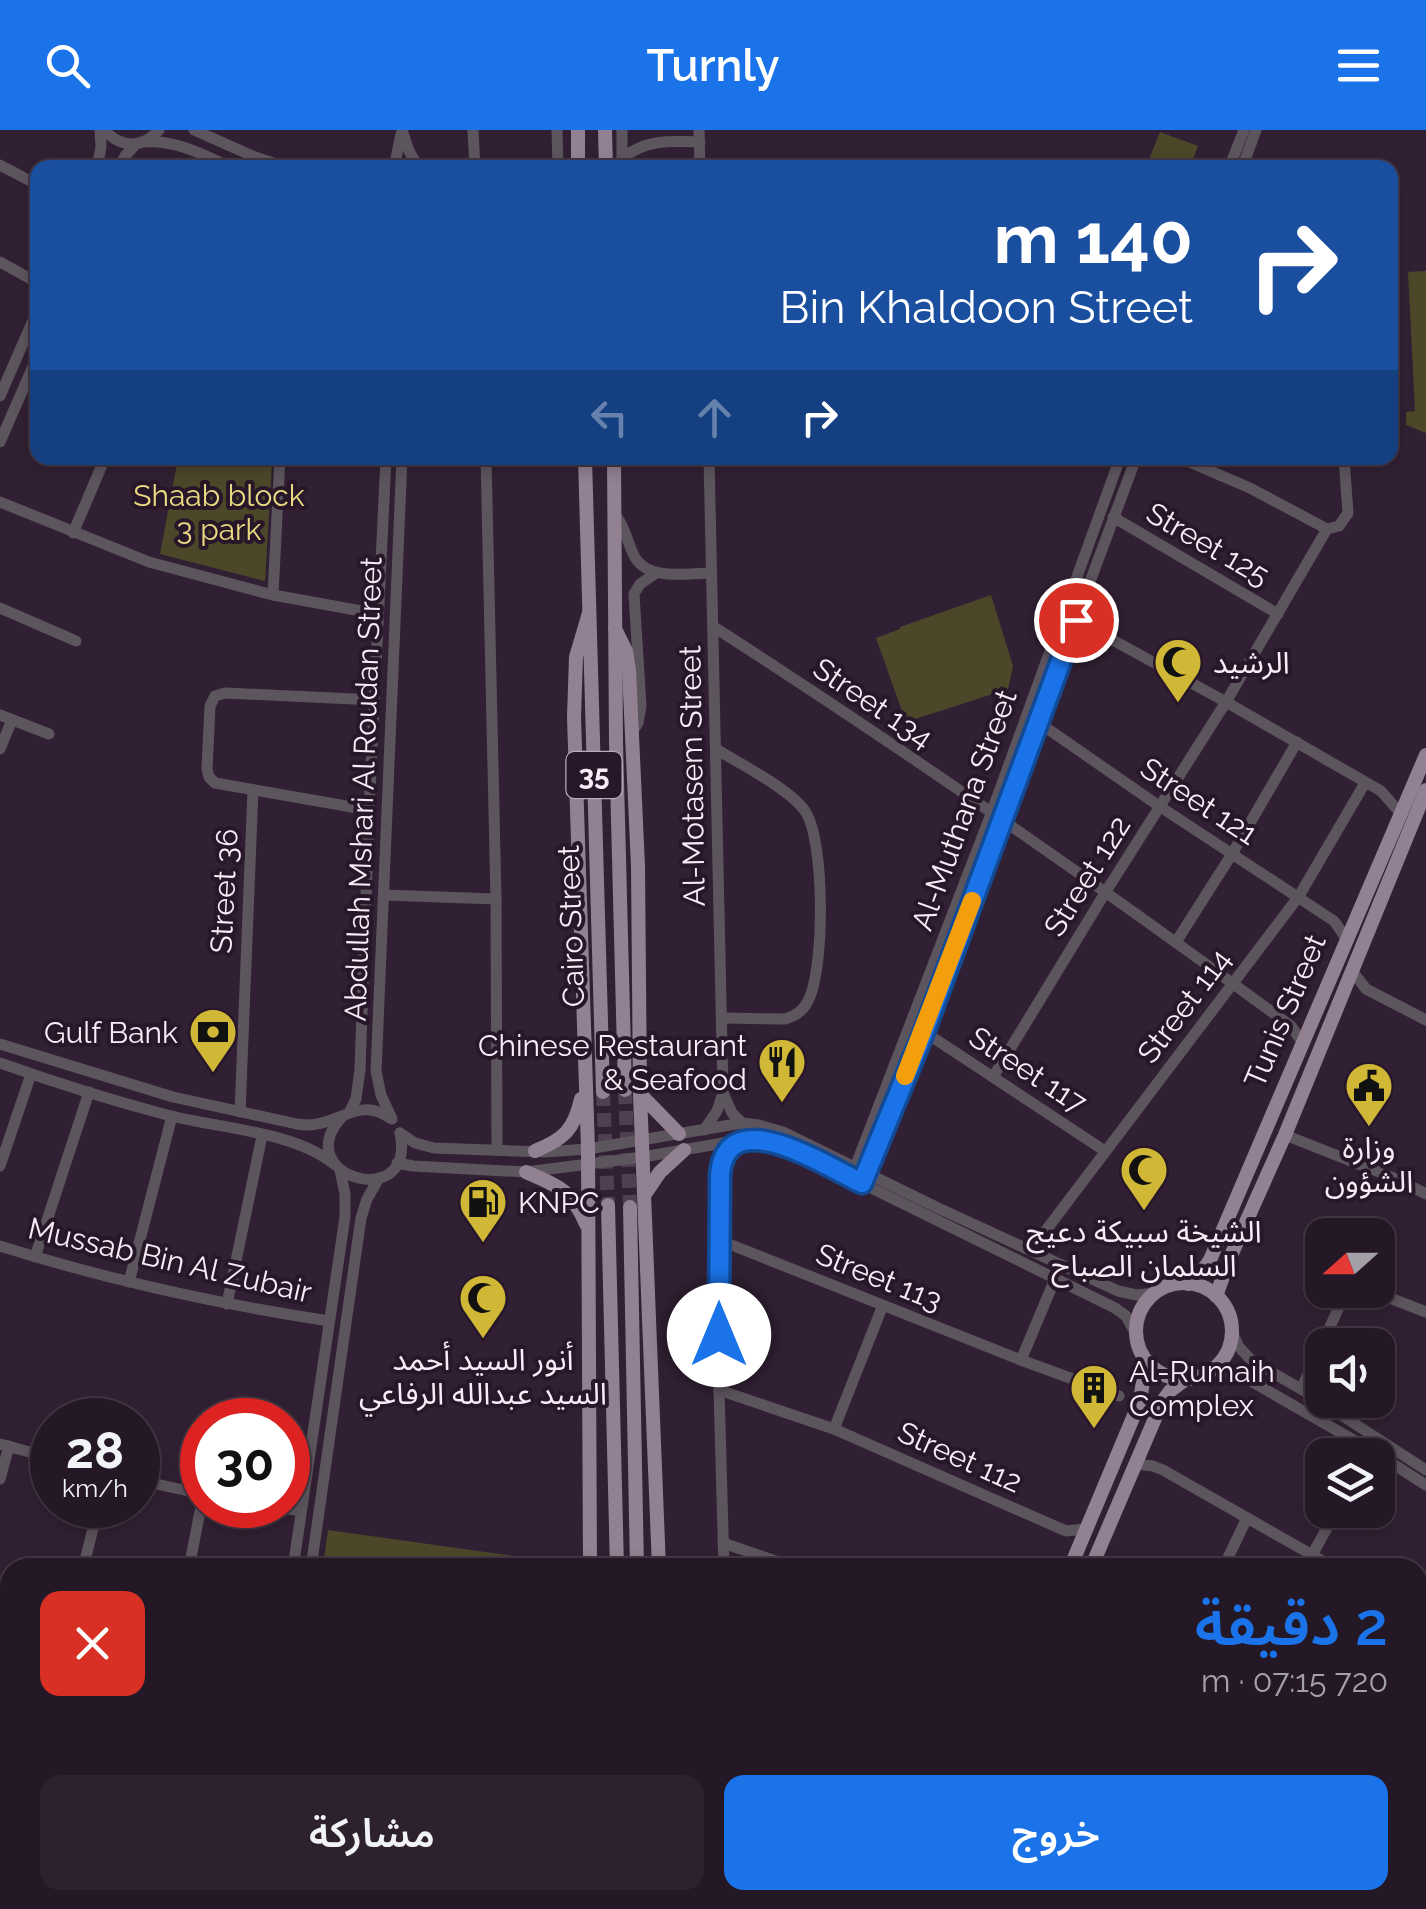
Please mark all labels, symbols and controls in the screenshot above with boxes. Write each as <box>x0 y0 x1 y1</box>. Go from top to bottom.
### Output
icon: search <box>40 38 95 93</box>
icon: menu <box>1331 38 1386 93</box>
text: Turnly <box>647 39 780 92</box>
text: 140 m <box>993 197 1193 279</box>
icon: right <box>1228 200 1358 330</box>
text: Bin Khaldoon Street <box>780 281 1193 334</box>
icon: left <box>582 390 637 445</box>
icon: ahead <box>687 390 742 445</box>
icon: right <box>792 390 847 445</box>
park label: Shaab block 3 park <box>133 478 305 547</box>
street label: Street 125 <box>1141 495 1275 593</box>
street label: Abdullah Mshari Al Roudan Street <box>337 556 389 1022</box>
pin <box>1034 578 1119 663</box>
icon: arrive <box>1049 593 1104 648</box>
mosque icon: الرشيد <box>1152 636 1204 704</box>
street label: Al-Motasem Street <box>672 645 712 907</box>
place label: الرشيد <box>1213 645 1290 680</box>
street label: Street 134 <box>807 650 939 756</box>
street label: Al-Muthana Street <box>904 685 1024 935</box>
street label: Street 121 <box>1134 750 1264 852</box>
road number: 35 <box>566 752 622 798</box>
street label: Street 122 <box>1036 810 1138 942</box>
street label: Street 36 <box>203 828 245 954</box>
street label: Cairo Street <box>551 844 591 1008</box>
street label: Tunis Street <box>1237 929 1333 1093</box>
street label: Street 114 <box>1130 942 1238 1070</box>
bank icon: Gulf Bank <box>187 1006 239 1074</box>
place label: Gulf Bank <box>44 1015 178 1050</box>
street label: Street 117 <box>963 1019 1093 1121</box>
place label: Chinese Restaurant & Seafood <box>478 1028 747 1097</box>
restaurant icon: Chinese Restaurant & Seafood <box>756 1036 808 1104</box>
public building icon: وزارة الشؤون <box>1343 1060 1395 1128</box>
place label: وزارة الشؤون <box>1325 1130 1413 1199</box>
mosque icon: الشيخة سبيكة دعيج السلمان الصباح <box>1118 1144 1170 1212</box>
fuel station icon: KNPC <box>457 1176 509 1244</box>
place label: KNPC <box>518 1185 600 1220</box>
street label: Mussab Bin Al Zubair <box>25 1210 316 1310</box>
place label: الشيخة سبيكة دعيج السلمان الصباح <box>1026 1214 1262 1288</box>
north arrow <box>1305 1218 1395 1308</box>
map controls <box>1305 1218 1395 1528</box>
street label: Street 113 <box>811 1236 947 1318</box>
mosque icon: أنور السيد أحمد السيد عبدالله الرفاعي <box>457 1272 509 1340</box>
position arrow <box>667 1283 771 1387</box>
button: sound <box>1305 1328 1395 1418</box>
place label: أنور السيد أحمد السيد عبدالله الرفاعي <box>359 1341 607 1416</box>
place label: Al-Rumaih Complex <box>1129 1354 1275 1423</box>
building icon: Al-Rumaih Complex <box>1068 1362 1120 1430</box>
speed limit sign: 30 <box>180 1398 310 1528</box>
street label: Street 112 <box>893 1414 1027 1500</box>
text: 28 <box>66 1421 124 1480</box>
button: layers <box>1305 1438 1395 1528</box>
text: km/h <box>62 1473 128 1503</box>
text: 2 دقيقة <box>1195 1589 1388 1659</box>
button: close <box>40 1591 145 1696</box>
text: 720 m · 07:15 <box>1201 1662 1388 1699</box>
button: مشاركة <box>40 1775 704 1890</box>
button: خروج <box>724 1775 1388 1890</box>

